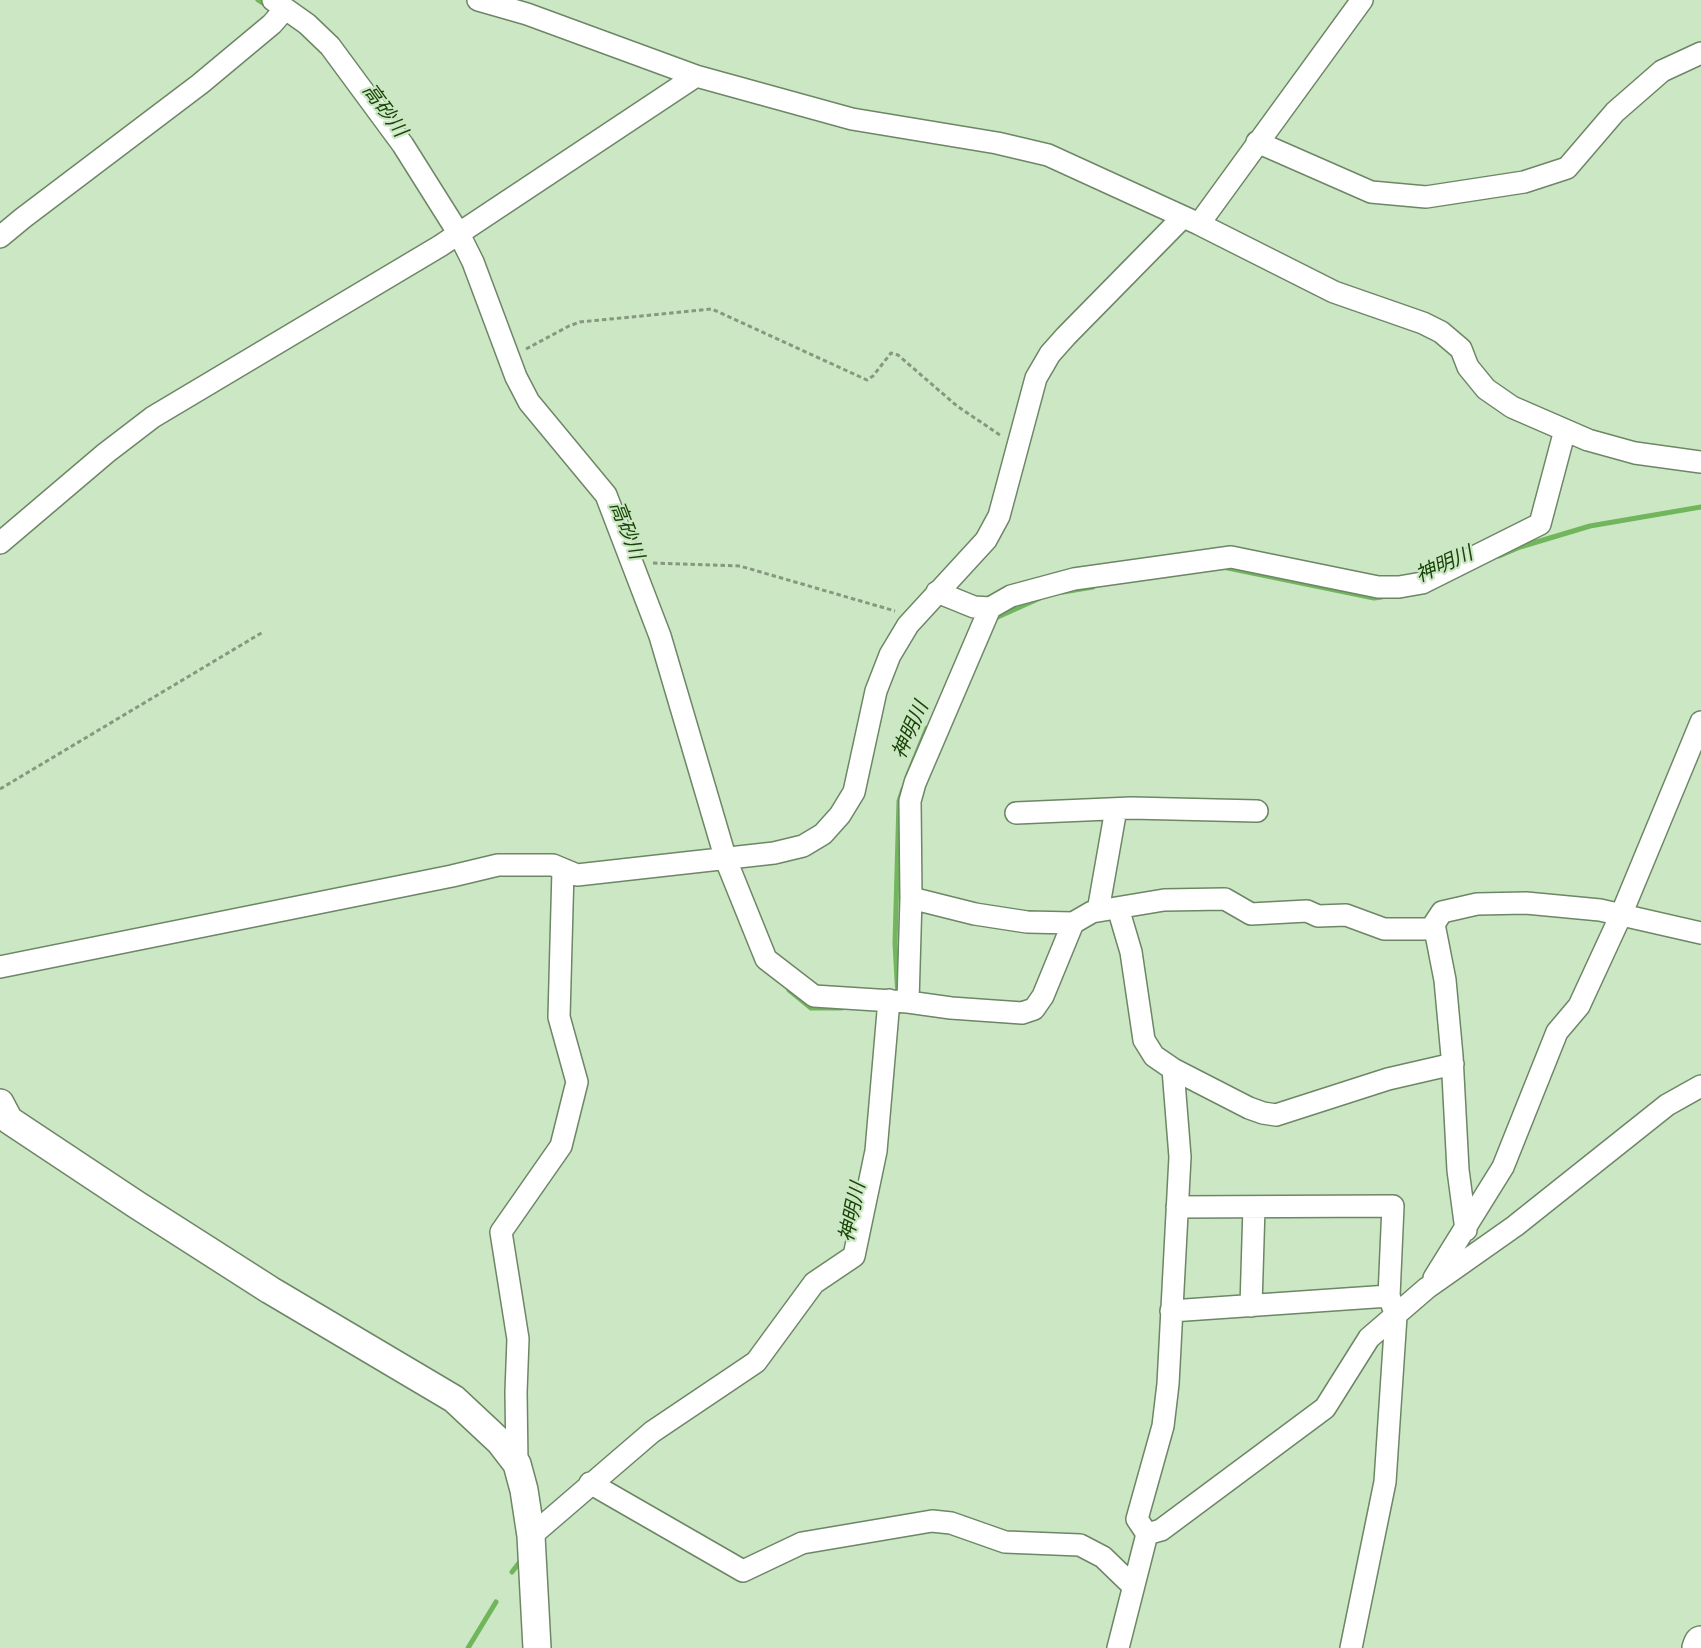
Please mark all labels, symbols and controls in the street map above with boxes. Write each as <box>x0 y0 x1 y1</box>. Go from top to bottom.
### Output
water label: 高砂川 <box>358 79 412 141</box>
water label: 高砂川 <box>605 498 649 562</box>
water label: 神明川 <box>1412 541 1476 587</box>
water label: 神明川 <box>887 698 933 762</box>
water label: 神明川 <box>834 1180 870 1244</box>

